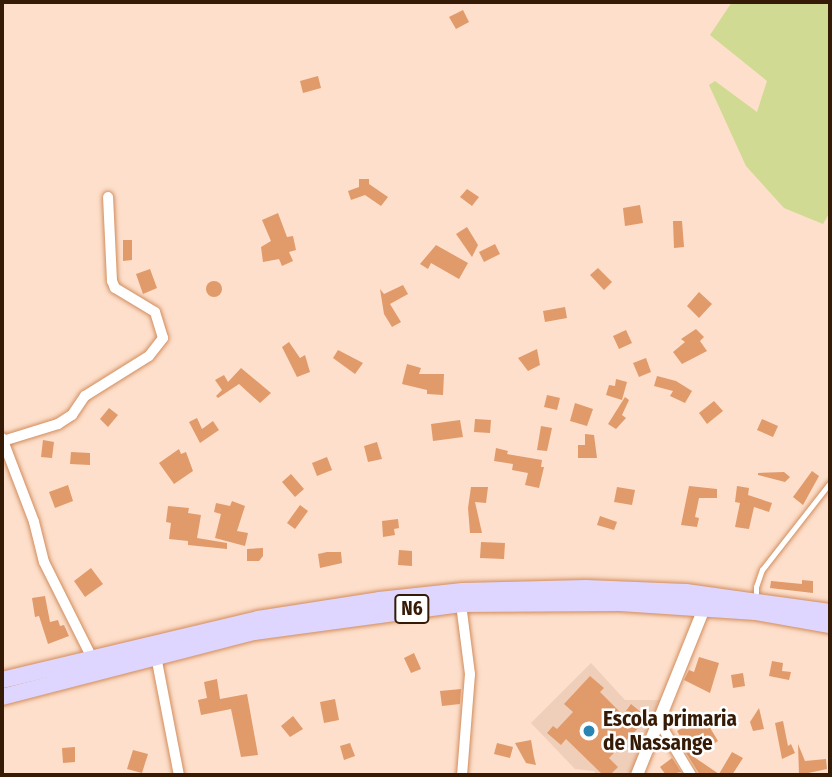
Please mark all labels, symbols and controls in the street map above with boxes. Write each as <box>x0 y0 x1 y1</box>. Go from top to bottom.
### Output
road number: N6 <box>393 594 431 624</box>
place label: Escola primaria de Nassange <box>603 706 737 756</box>
marker: Escola primaria de Nassange <box>581 723 597 739</box>

